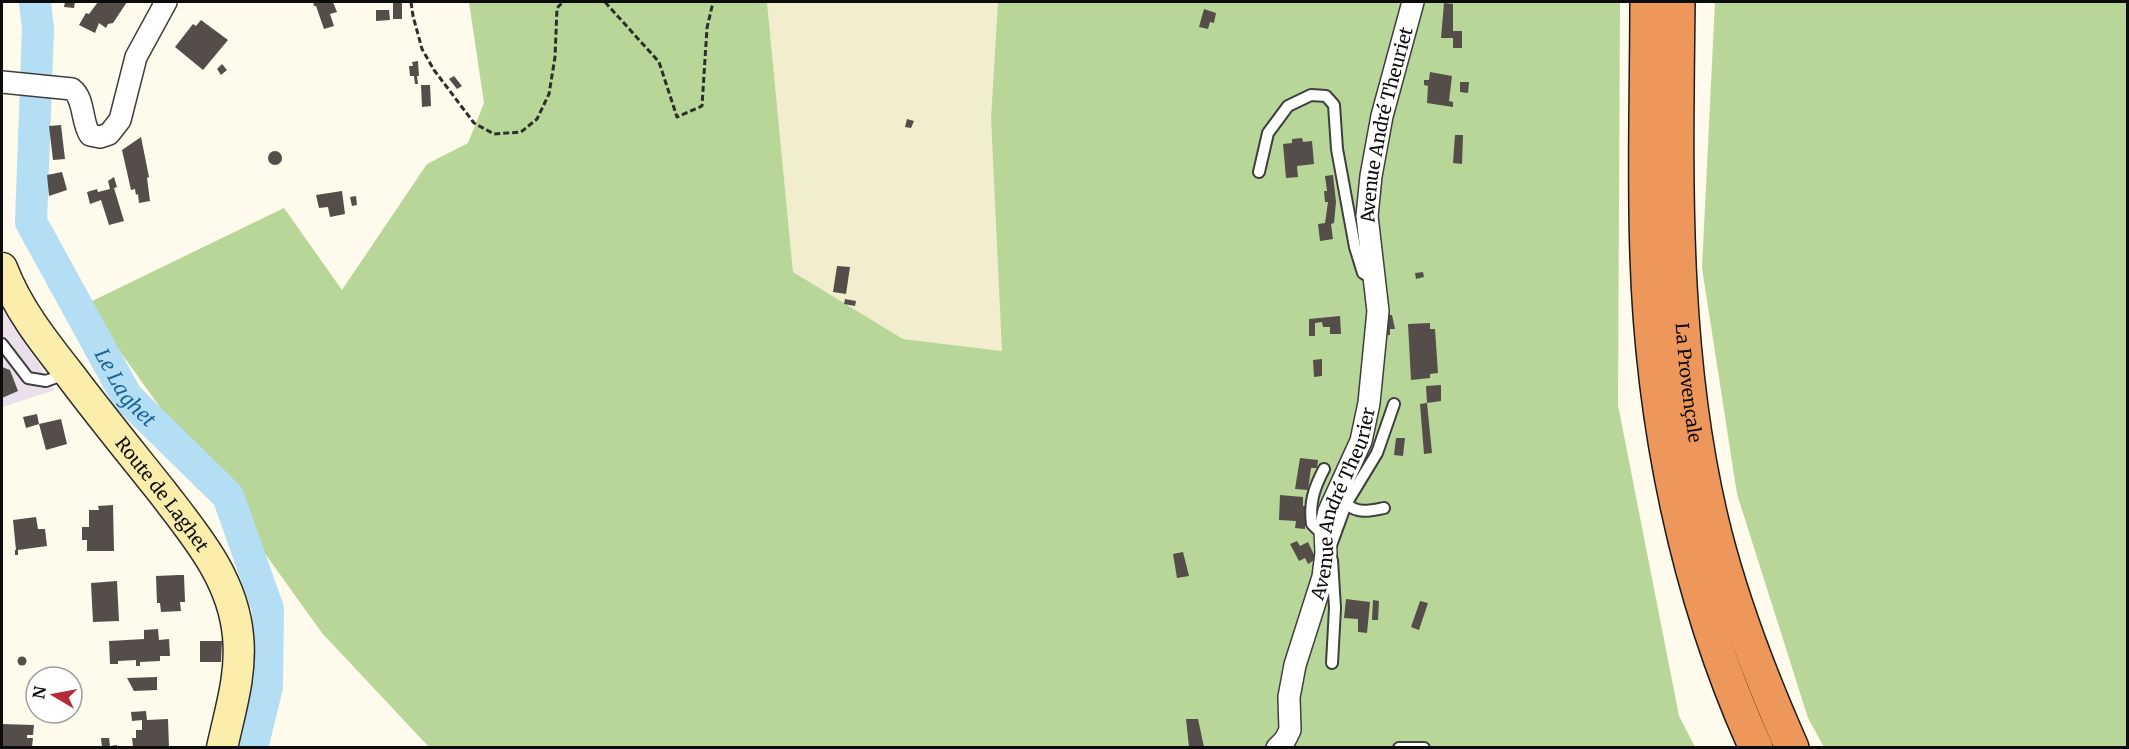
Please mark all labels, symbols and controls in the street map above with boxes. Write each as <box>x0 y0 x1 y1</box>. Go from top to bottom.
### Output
street label: Avenue André Theuriet <box>1355 24 1417 225</box>
street label: La Provençale <box>1671 322 1707 444</box>
water label: Le Laghet <box>90 344 162 431</box>
street label: Avenue André Theurier <box>1305 405 1379 603</box>
street label: Route de Laghet <box>111 432 214 556</box>
north arrow <box>24 665 84 725</box>
text: N <box>28 684 50 700</box>

